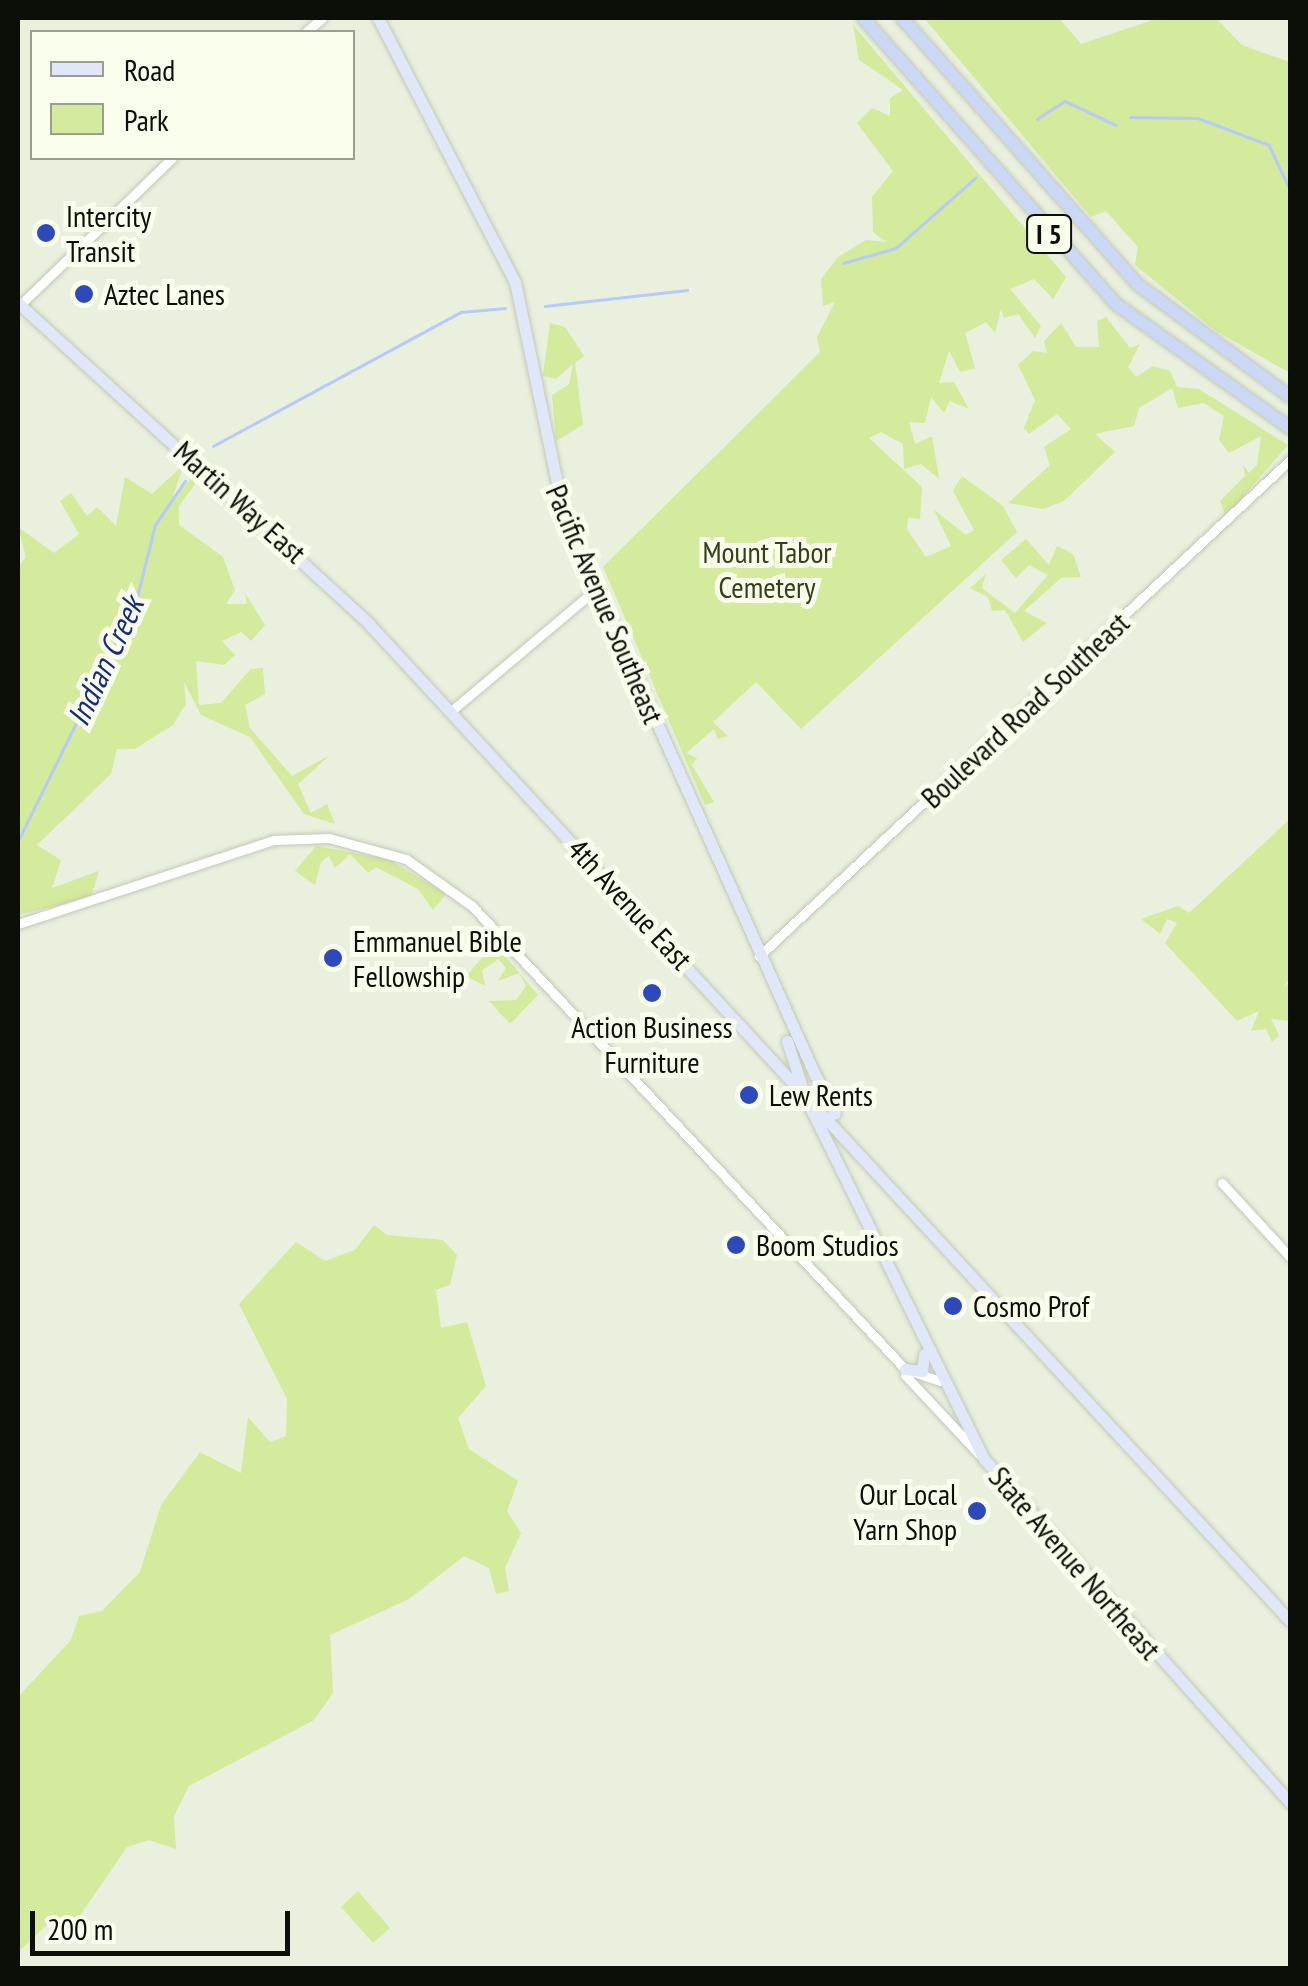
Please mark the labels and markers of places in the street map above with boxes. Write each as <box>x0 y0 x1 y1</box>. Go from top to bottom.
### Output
place label: Intercity Transit <box>66 198 151 268</box>
marker: Intercity Transit <box>35 222 57 244</box>
place label: Aztec Lanes <box>104 276 225 312</box>
marker: Aztec Lanes <box>73 283 95 305</box>
place label: Emmanuel Bible Fellowship <box>353 923 522 994</box>
marker: Emmanuel Bible Fellowship <box>322 947 344 969</box>
marker: Action Business Furniture <box>641 982 663 1004</box>
place label: Action Business Furniture <box>571 1009 733 1080</box>
place label: Lew Rents <box>769 1077 874 1113</box>
marker: Lew Rents <box>738 1084 760 1106</box>
place label: Boom Studios <box>756 1227 899 1263</box>
marker: Boom Studios <box>725 1234 747 1256</box>
place label: Cosmo Prof <box>973 1288 1089 1324</box>
marker: Cosmo Prof <box>942 1295 964 1317</box>
place label: Our Local Yarn Shop <box>853 1476 957 1546</box>
marker: Our Local Yarn Shop <box>966 1500 988 1522</box>

